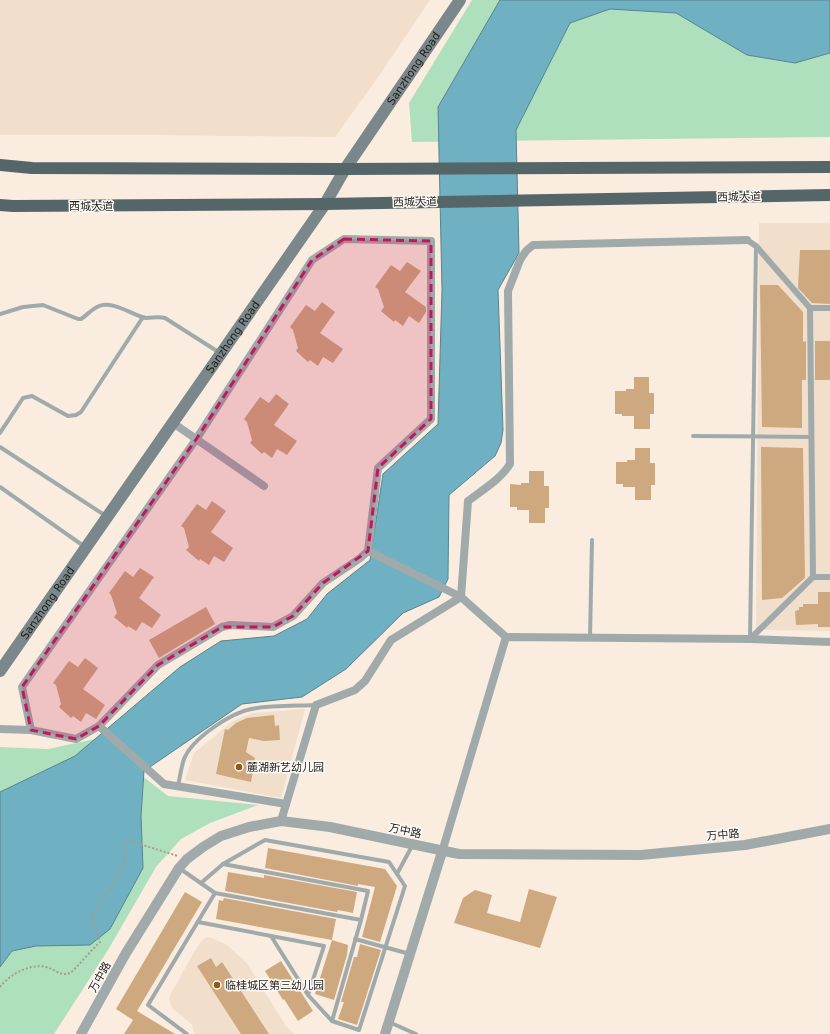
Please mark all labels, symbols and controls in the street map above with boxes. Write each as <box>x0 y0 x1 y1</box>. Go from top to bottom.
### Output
street label: Sanzhong Road <box>384 29 443 107</box>
street label: 西城大道 <box>717 190 761 204</box>
street label: 西城大道 <box>393 195 437 209</box>
street label: 西城大道 <box>69 200 113 213</box>
street label: Sanzhong Road <box>203 298 262 376</box>
street label: Sanzhong Road <box>18 564 77 642</box>
place label: 麓湖新艺幼儿园 <box>247 761 324 774</box>
marker: 麓湖新艺幼儿园 <box>234 762 244 772</box>
street label: 万中路 <box>388 821 422 841</box>
street label: 万中路 <box>706 827 740 843</box>
street label: 万中路 <box>86 959 114 995</box>
place label: 临桂城区第三幼儿园 <box>225 979 324 992</box>
marker: 临桂城区第三幼儿园 <box>212 980 222 990</box>

